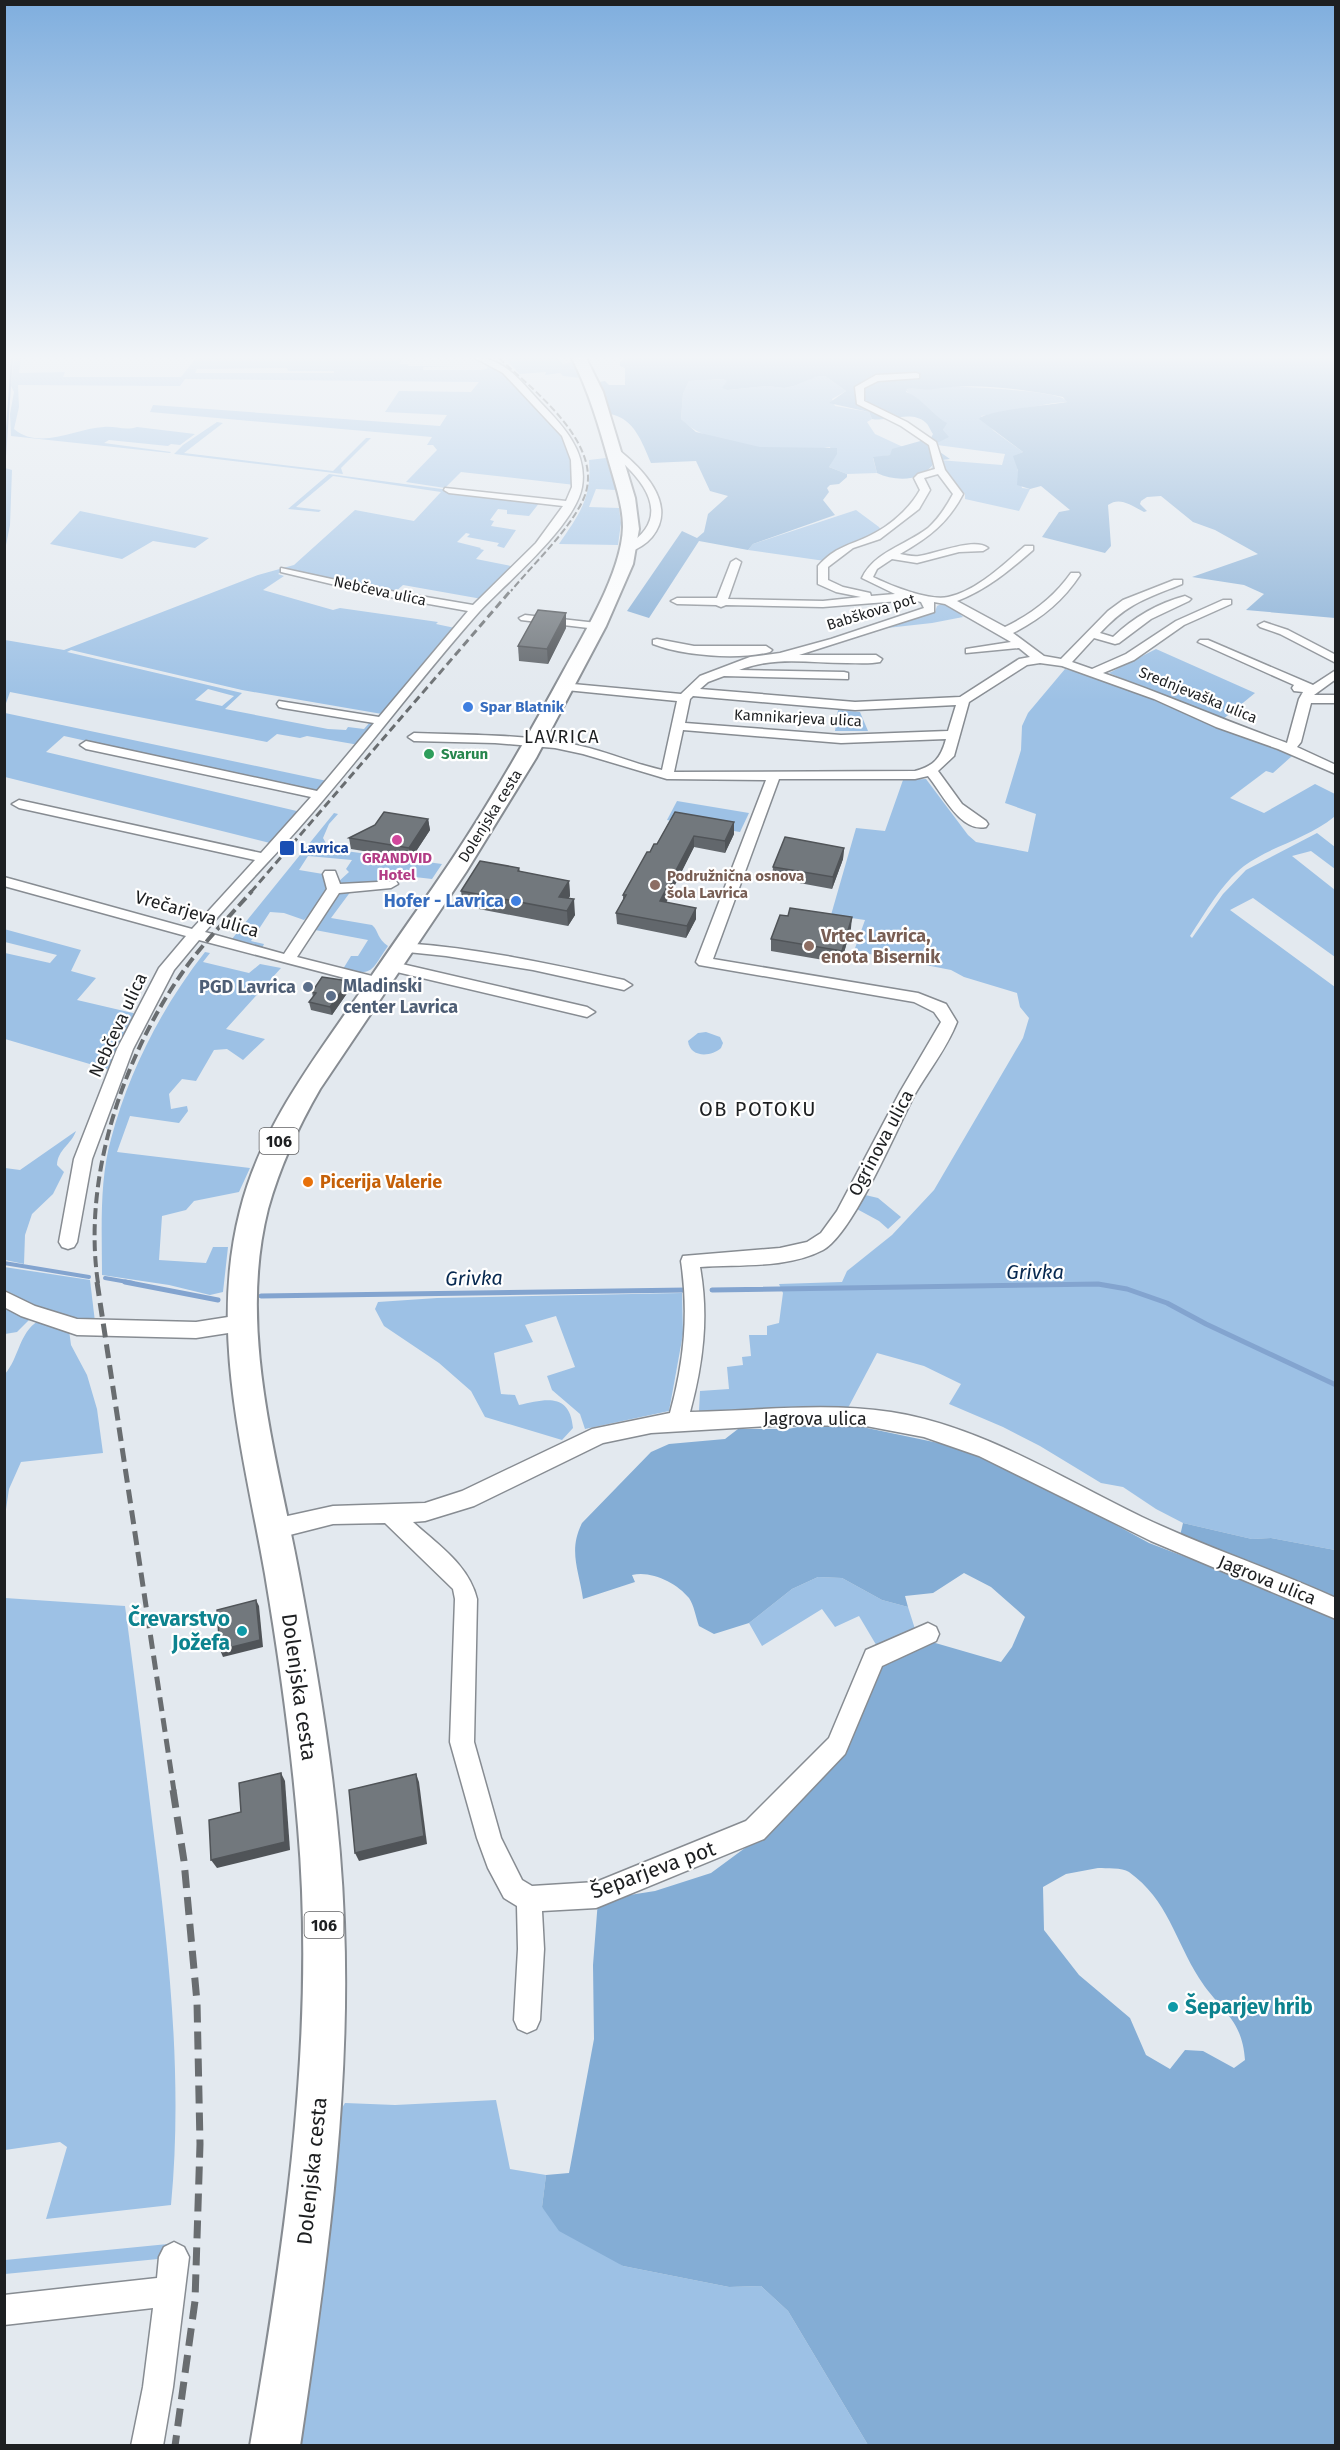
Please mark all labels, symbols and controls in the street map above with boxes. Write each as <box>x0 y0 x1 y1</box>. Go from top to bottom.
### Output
street label: Nebčeva ulica <box>332 572 428 610</box>
street label: Babškova pot <box>824 590 918 634</box>
street label: Srednjevaška ulica <box>1136 663 1260 727</box>
place label: Spar Blatnik <box>480 698 565 716</box>
marker: Spar Blatnik <box>461 700 475 714</box>
street label: Kamnikarjeva ulica <box>734 706 862 730</box>
district label: LAVRICA <box>524 726 600 748</box>
place label: Svarun <box>441 745 488 763</box>
marker: Svarun <box>422 747 436 761</box>
street label: Dolenjska cesta <box>454 766 526 866</box>
marker: GRANDVID Hotel <box>390 833 404 847</box>
marker: Lavrica <box>278 839 296 857</box>
place label: Lavrica <box>300 839 349 857</box>
place label: GRANDVID Hotel <box>362 849 432 884</box>
place label: Podružnična osnova šola Lavrica <box>667 867 804 902</box>
marker: Podružnična osnova šola Lavrica <box>648 878 662 892</box>
street label: Vrečarjeva ulica <box>132 886 262 942</box>
place label: Hofer - Lavrica <box>384 890 504 912</box>
marker: Hofer - Lavrica <box>509 894 523 908</box>
place label: Vrtec Lavrica, enota Bisernik <box>820 925 941 968</box>
marker: Vrtec Lavrica, enota Bisernik <box>802 939 816 953</box>
street label: Nebčeva ulica <box>84 969 152 1081</box>
place label: Mladinski center Lavrica <box>343 975 458 1018</box>
place label: PGD Lavrica <box>199 976 296 998</box>
marker: PGD Lavrica <box>301 980 315 994</box>
marker: Mladinski center Lavrica <box>324 989 338 1003</box>
street label: Ogrinova ulica <box>844 1086 918 1200</box>
district label: OB POTOKU <box>699 1097 817 1121</box>
road number: 106 <box>260 1128 298 1154</box>
place label: Picerija Valerie <box>320 1171 442 1193</box>
marker: Picerija Valerie <box>301 1175 315 1189</box>
water label: Grivka <box>1006 1260 1064 1284</box>
water label: Grivka <box>445 1265 503 1291</box>
street label: Jagrova ulica <box>763 1408 867 1430</box>
street label: Jagrova ulica <box>1215 1550 1319 1610</box>
place label: Črevarstvo Jožefa <box>128 1604 230 1656</box>
street label: Dolenjska cesta <box>276 1612 322 1762</box>
marker: Črevarstvo Jožefa <box>235 1624 249 1638</box>
street label: Šeparjeva pot <box>587 1835 719 1905</box>
road number: 106 <box>304 1912 344 1938</box>
place label: Šeparjev hrib <box>1185 1992 1313 2020</box>
marker: Šeparjev hrib <box>1166 2000 1180 2014</box>
street label: Dolenjska cesta <box>291 2096 333 2246</box>

